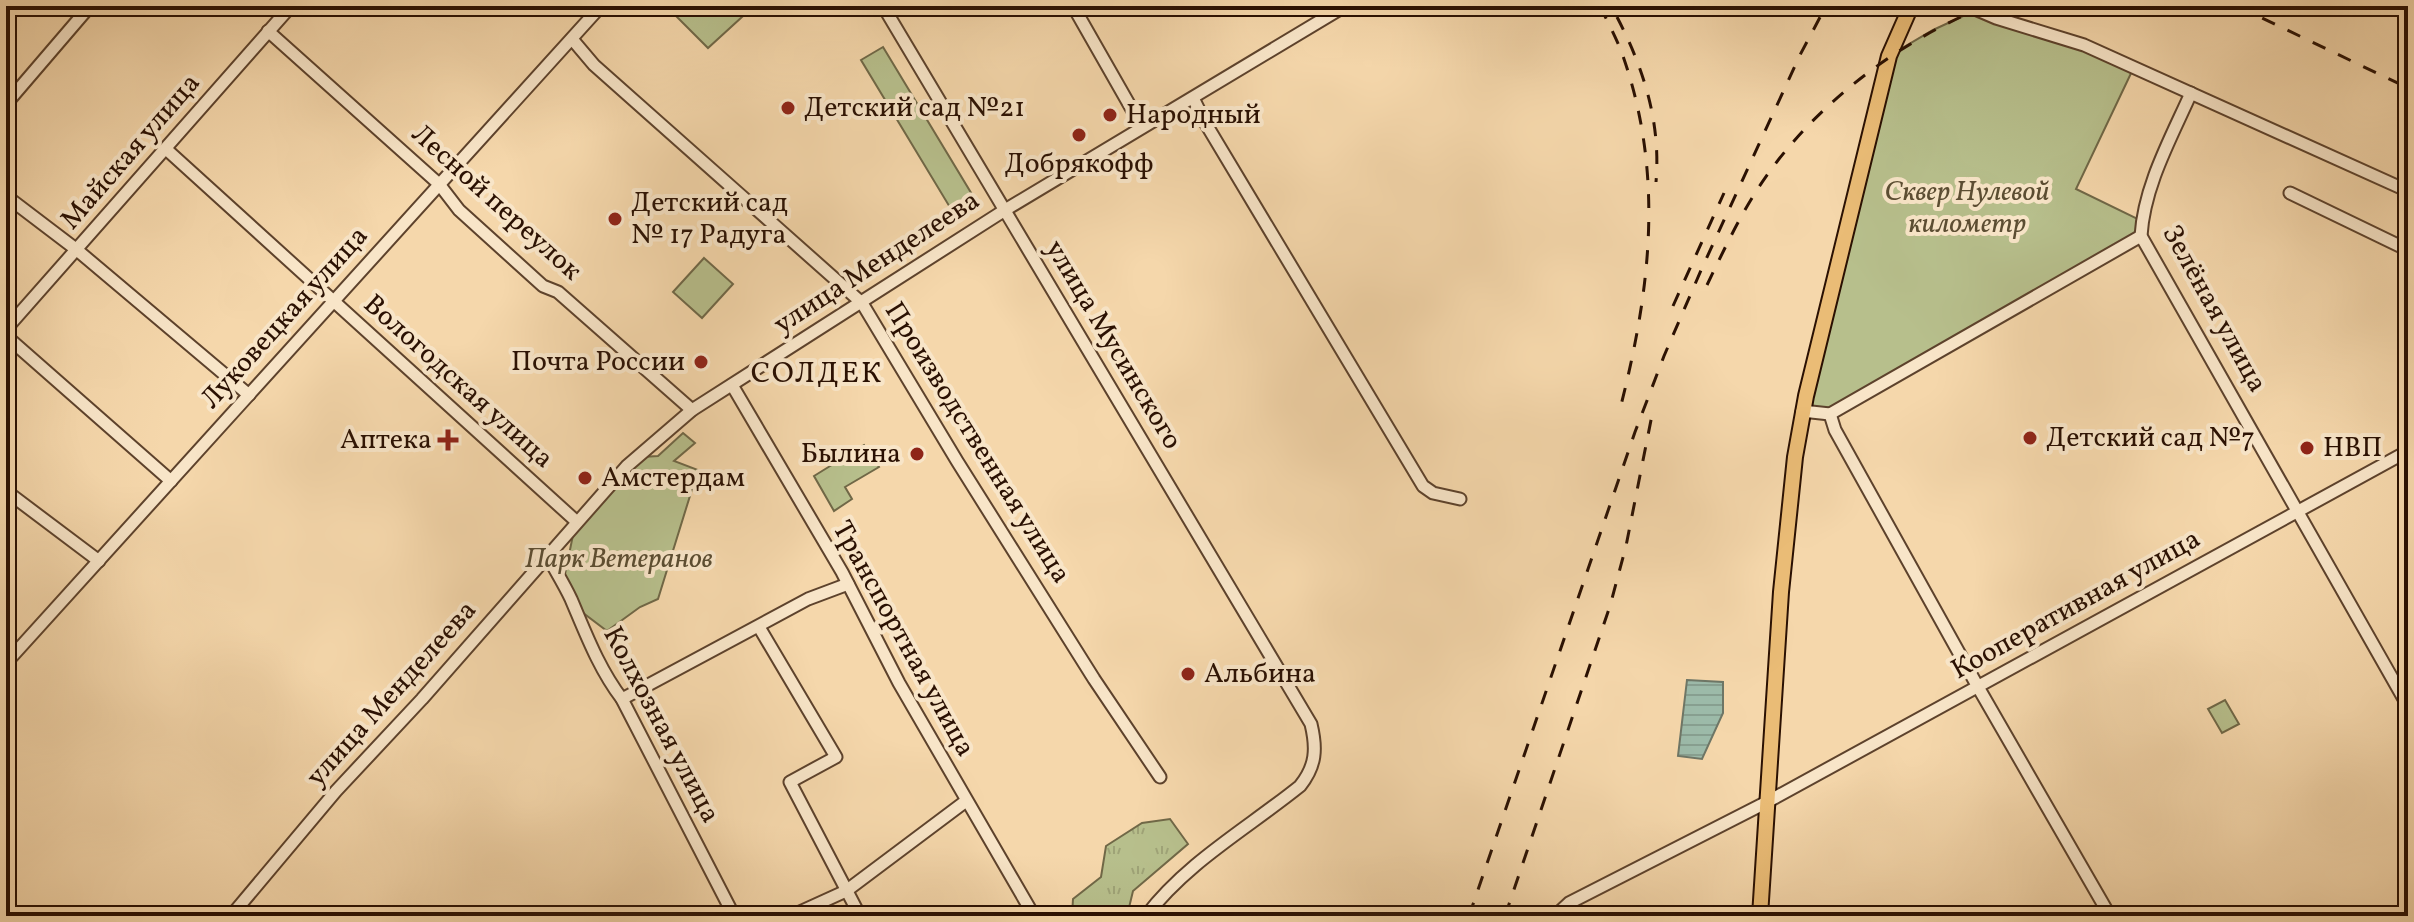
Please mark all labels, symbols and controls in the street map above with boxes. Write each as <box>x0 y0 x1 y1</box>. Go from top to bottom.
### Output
street label: Майская улица <box>52 65 210 239</box>
place label: Детский сад №21 <box>804 89 1025 128</box>
place label: Народный <box>1126 96 1261 135</box>
marker: Детский сад №21 <box>779 99 797 117</box>
marker: Народный <box>1101 106 1119 124</box>
street label: Лесной переулок <box>402 116 590 290</box>
marker: Добрякофф <box>1070 126 1088 144</box>
place label: Добрякофф <box>1004 145 1154 184</box>
park label: Сквер Нулевой километр <box>1884 173 2050 244</box>
street label: улица Менделеева <box>766 182 988 344</box>
place label: Детский сад № 17 Радуга <box>631 184 788 255</box>
marker: Детский сад № 17 Радуга <box>606 210 624 228</box>
street label: Луковецкая улица <box>192 218 378 418</box>
street label: Зелёная улица <box>2152 218 2276 400</box>
street label: улица Мусинского <box>1035 233 1191 457</box>
street label: Вологодская улица <box>354 286 562 478</box>
street label: Производственная улица <box>874 295 1080 591</box>
place label: Почта России <box>511 343 685 382</box>
marker: Почта России <box>692 353 710 371</box>
district label: СОЛДЕК <box>751 353 883 395</box>
place label: Детский сад №7 <box>2046 419 2255 458</box>
place label: Аптека <box>340 421 432 460</box>
marker: Детский сад №7 <box>2021 429 2039 447</box>
place label: НВП <box>2323 429 2382 468</box>
marker: Аптека <box>439 431 457 449</box>
place label: Былина <box>801 435 901 474</box>
marker: НВП <box>2298 439 2316 457</box>
marker: Былина <box>908 445 926 463</box>
place label: Амстердам <box>601 459 745 498</box>
marker: Амстердам <box>576 469 594 487</box>
street label: Транспортная улица <box>822 514 984 764</box>
street label: Кооперативная улица <box>1944 520 2208 690</box>
park label: Парк Ветеранов <box>525 540 713 579</box>
street label: улица Менделеева <box>298 592 486 796</box>
street label: Колхозная улица <box>593 620 729 830</box>
place label: Альбина <box>1204 655 1316 694</box>
marker: Альбина <box>1179 665 1197 683</box>

